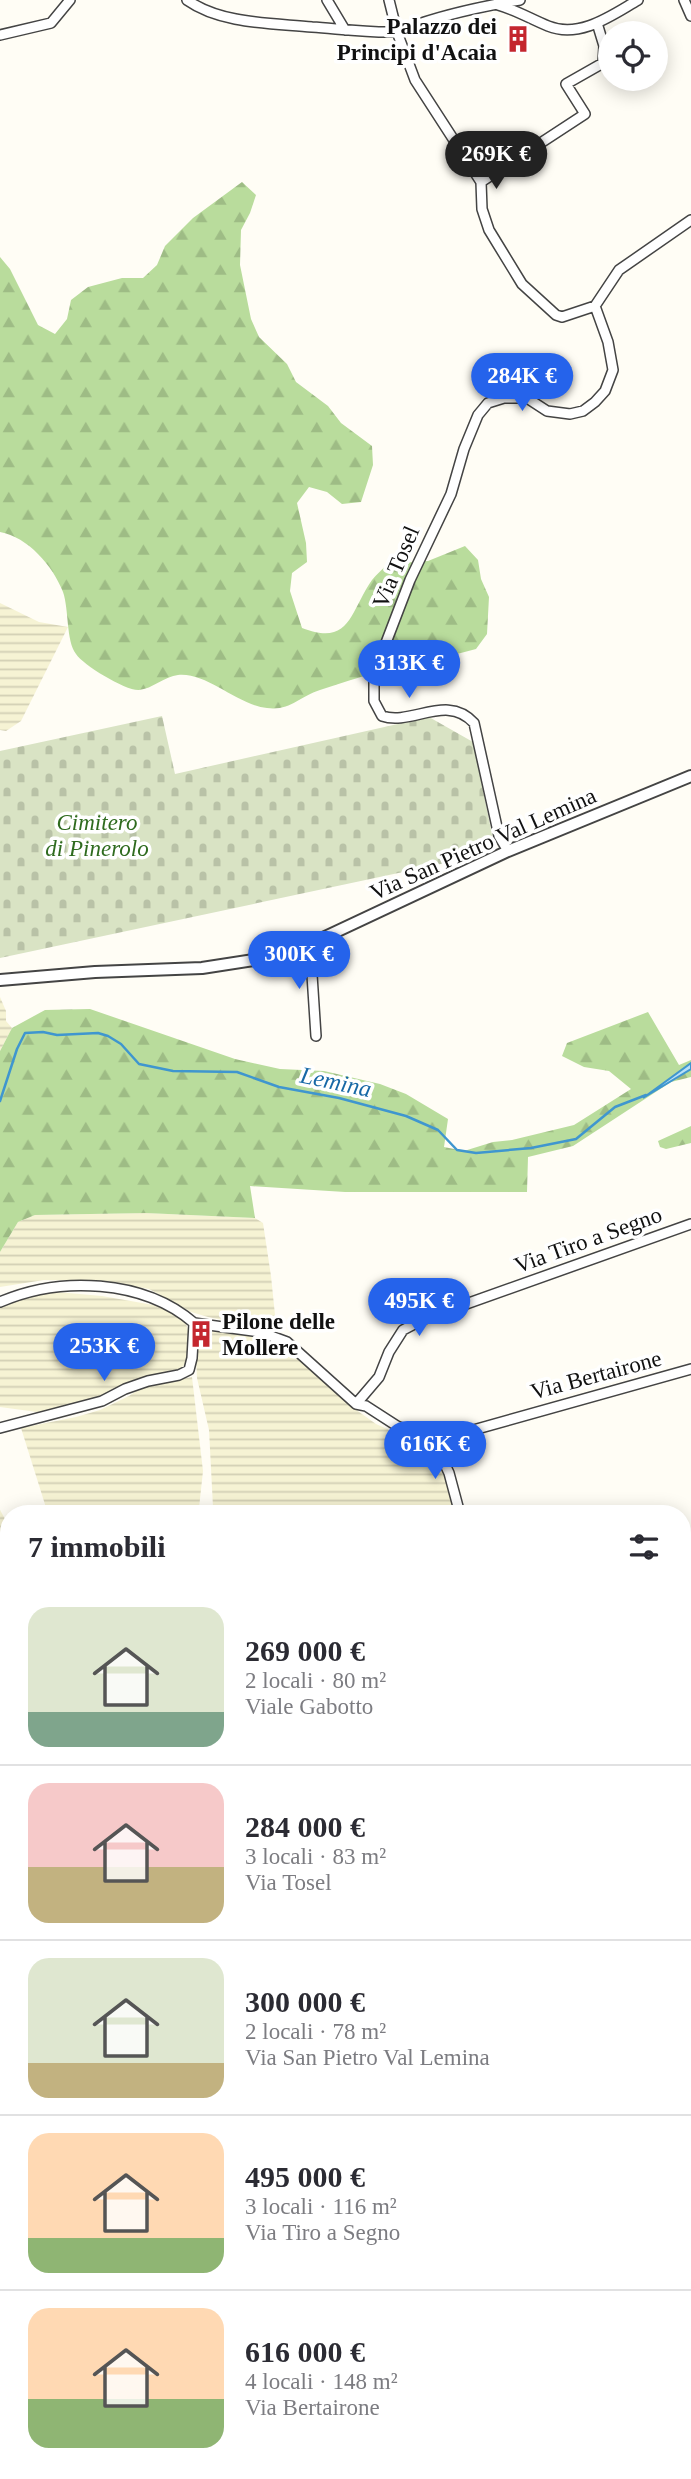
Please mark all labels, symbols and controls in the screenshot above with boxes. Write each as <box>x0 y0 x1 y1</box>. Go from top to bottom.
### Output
place label: Palazzo dei Principi d'Acaia <box>337 14 498 65</box>
map controls <box>598 21 668 91</box>
button: locate <box>598 21 668 91</box>
building icon: Palazzo dei Principi d'Acaia <box>503 24 533 54</box>
pin: 269K € <box>439 132 553 191</box>
text: 269K € <box>461 141 531 166</box>
pin: 284K € <box>465 354 579 413</box>
text: 284K € <box>487 363 557 388</box>
street label: Via Tosel <box>368 522 424 612</box>
pin: 313K € <box>352 640 466 700</box>
text: 313K € <box>374 650 444 675</box>
street label: Via San Pietro Val Lemina <box>366 783 600 905</box>
park label: Cimitero di Pinerolo <box>45 810 149 861</box>
pin: 300K € <box>242 932 356 991</box>
text: 300K € <box>264 941 334 966</box>
water label: Lemina <box>297 1062 374 1102</box>
street label: Via Tiro a Segno <box>511 1202 665 1278</box>
pin: 495K € <box>362 1278 476 1338</box>
text: 495K € <box>384 1288 454 1313</box>
place label: Pilone delle Mollere <box>222 1309 335 1360</box>
building icon: Pilone delle Mollere <box>186 1319 216 1349</box>
pin: 253K € <box>47 1324 161 1383</box>
text: 253K € <box>69 1333 139 1358</box>
street label: Via Bertairone <box>528 1346 664 1404</box>
pin: 616K € <box>378 1422 492 1481</box>
text: 616K € <box>400 1431 470 1456</box>
icon: filters <box>625 1528 663 1566</box>
text: 7 immobili <box>28 1530 166 1563</box>
text: 269 000 € <box>245 1634 365 1667</box>
icon: home <box>84 1635 168 1719</box>
text: 2 locali · 80 m² <box>245 1668 386 1693</box>
text: Viale Gabotto <box>245 1694 373 1719</box>
text: 284 000 € <box>245 1810 365 1843</box>
icon: home <box>84 1811 168 1895</box>
text: 3 locali · 83 m² <box>245 1844 386 1869</box>
text: Via Tosel <box>245 1870 332 1895</box>
text: 300 000 € <box>245 1985 365 2018</box>
icon: home <box>84 1986 168 2070</box>
text: 2 locali · 78 m² <box>245 2019 386 2044</box>
text: Via San Pietro Val Lemina <box>245 2045 490 2070</box>
text: 495 000 € <box>245 2160 365 2193</box>
icon: home <box>84 2161 168 2245</box>
text: 3 locali · 116 m² <box>245 2194 397 2219</box>
text: Via Tiro a Segno <box>245 2220 400 2245</box>
text: 616 000 € <box>245 2335 365 2368</box>
icon: home <box>84 2336 168 2420</box>
text: 4 locali · 148 m² <box>245 2369 398 2394</box>
text: Via Bertairone <box>245 2395 380 2420</box>

